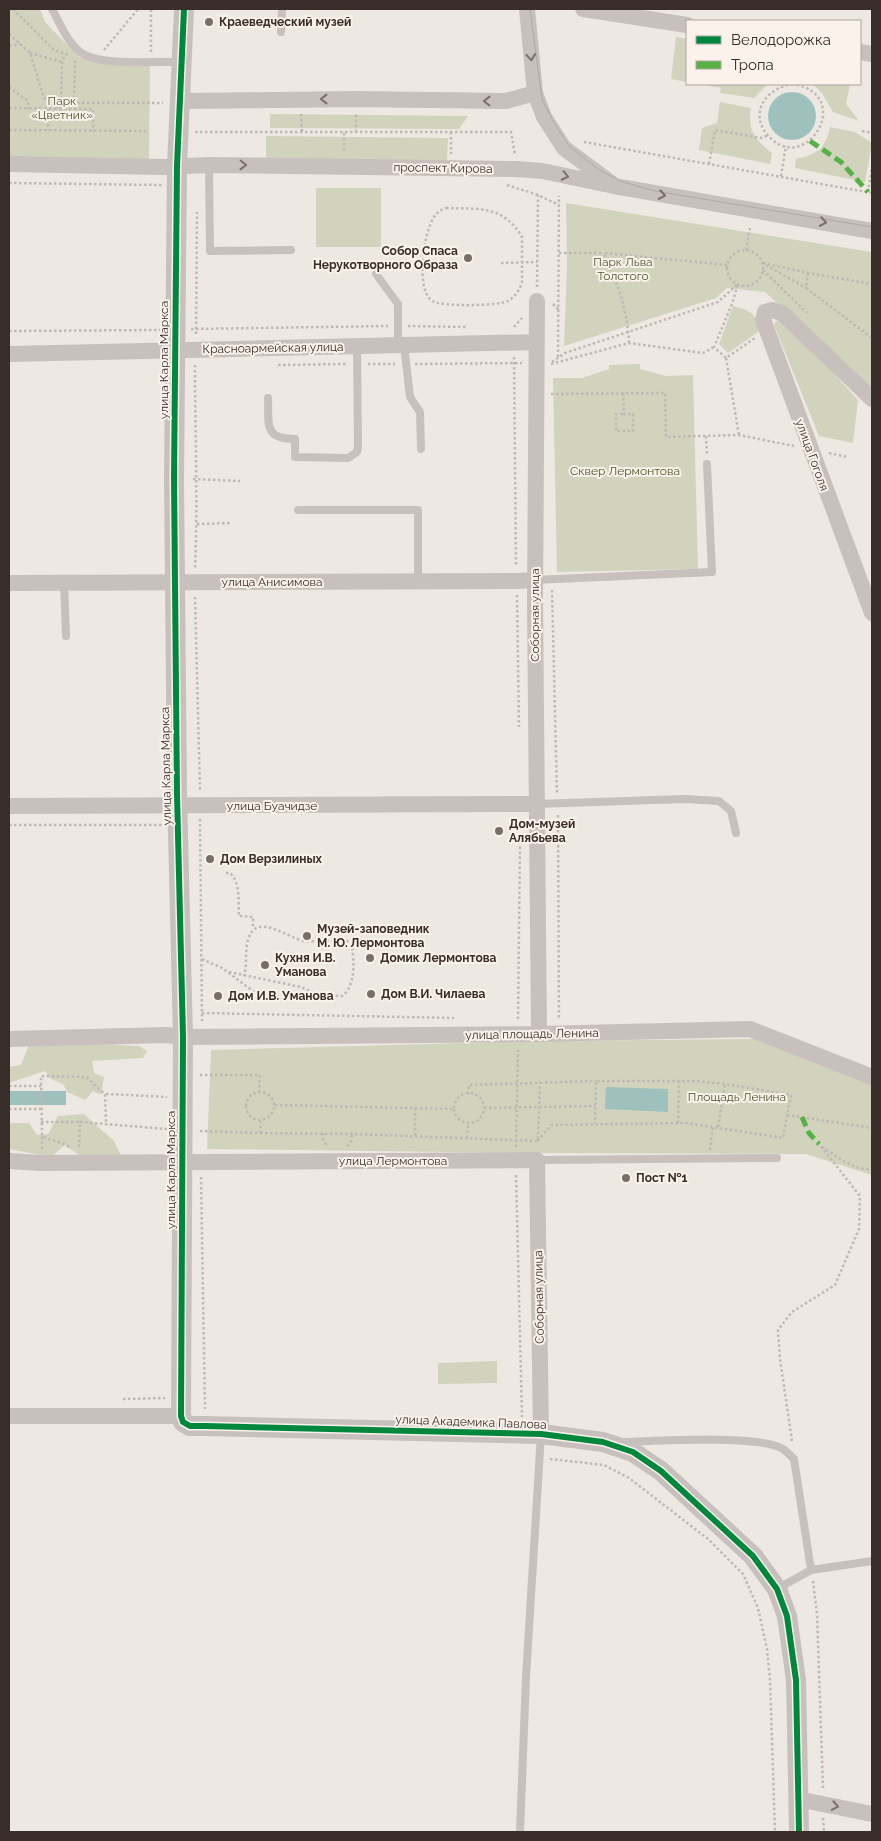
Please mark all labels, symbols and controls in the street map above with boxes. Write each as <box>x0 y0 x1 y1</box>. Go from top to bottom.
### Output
place label: Краеведческий музей <box>219 15 351 29</box>
marker: Краеведческий музей <box>203 16 215 28</box>
legend <box>686 20 861 85</box>
text: Велодорожка <box>731 31 831 49</box>
one-way arrow <box>526 54 537 62</box>
text: Тропа <box>731 56 774 74</box>
park label: Парк «Цветник» <box>31 94 93 122</box>
one-way arrow <box>320 94 328 104</box>
one-way arrow <box>483 95 491 106</box>
one-way arrow <box>240 160 247 170</box>
street label: проспект Кирова <box>393 160 493 176</box>
one-way arrow <box>560 170 569 181</box>
one-way arrow <box>658 189 667 199</box>
one-way arrow <box>818 217 827 227</box>
place label: Собор Спаса Нерукотворного Образа <box>313 244 458 272</box>
marker: Собор Спаса Нерукотворного Образа <box>462 252 474 264</box>
park label: Парк Льва Толстого <box>593 255 653 283</box>
street label: улица Карла Маркса <box>157 301 171 419</box>
street label: Красноармейская улица <box>202 340 344 356</box>
street label: улица Гоголя <box>793 417 831 493</box>
park label: Сквер Лермонтова <box>570 464 680 478</box>
street label: Соборная улица <box>528 568 542 662</box>
street label: улица Анисимова <box>221 575 323 589</box>
street label: улица Карла Маркса <box>158 707 174 825</box>
street label: улица Буачидзе <box>227 799 317 813</box>
place label: Дом-музей Алябьева <box>509 817 575 845</box>
marker: Дом-музей Алябьева <box>493 825 505 837</box>
place label: Дом Верзилиных <box>220 852 322 866</box>
marker: Дом Верзилиных <box>204 853 216 865</box>
place label: Музей-заповедник М. Ю. Лермонтова <box>317 922 430 950</box>
marker: Музей-заповедник М. Ю. Лермонтова <box>301 930 313 942</box>
place label: Кухня И.В. Уманова <box>274 951 336 979</box>
place label: Домик Лермонтова <box>380 951 497 965</box>
marker: Домик Лермонтова <box>364 952 376 964</box>
marker: Кухня И.В. Уманова <box>259 959 271 971</box>
place label: Дом В.И. Чилаева <box>381 987 486 1001</box>
marker: Дом В.И. Чилаева <box>365 988 377 1000</box>
place label: Дом И.В. Уманова <box>228 989 334 1003</box>
marker: Дом И.В. Уманова <box>212 990 224 1002</box>
street label: улица площадь Ленина <box>465 1026 599 1042</box>
park label: Площадь Ленина <box>688 1090 786 1104</box>
street label: улица Карла Маркса <box>164 1111 178 1229</box>
street label: улица Лермонтова <box>339 1154 447 1168</box>
place label: Пост №1 <box>636 1171 687 1185</box>
marker: Пост №1 <box>620 1172 632 1184</box>
street label: Соборная улица <box>531 1250 547 1344</box>
street label: улица Академика Павлова <box>395 1412 547 1432</box>
one-way arrow <box>831 1801 840 1811</box>

